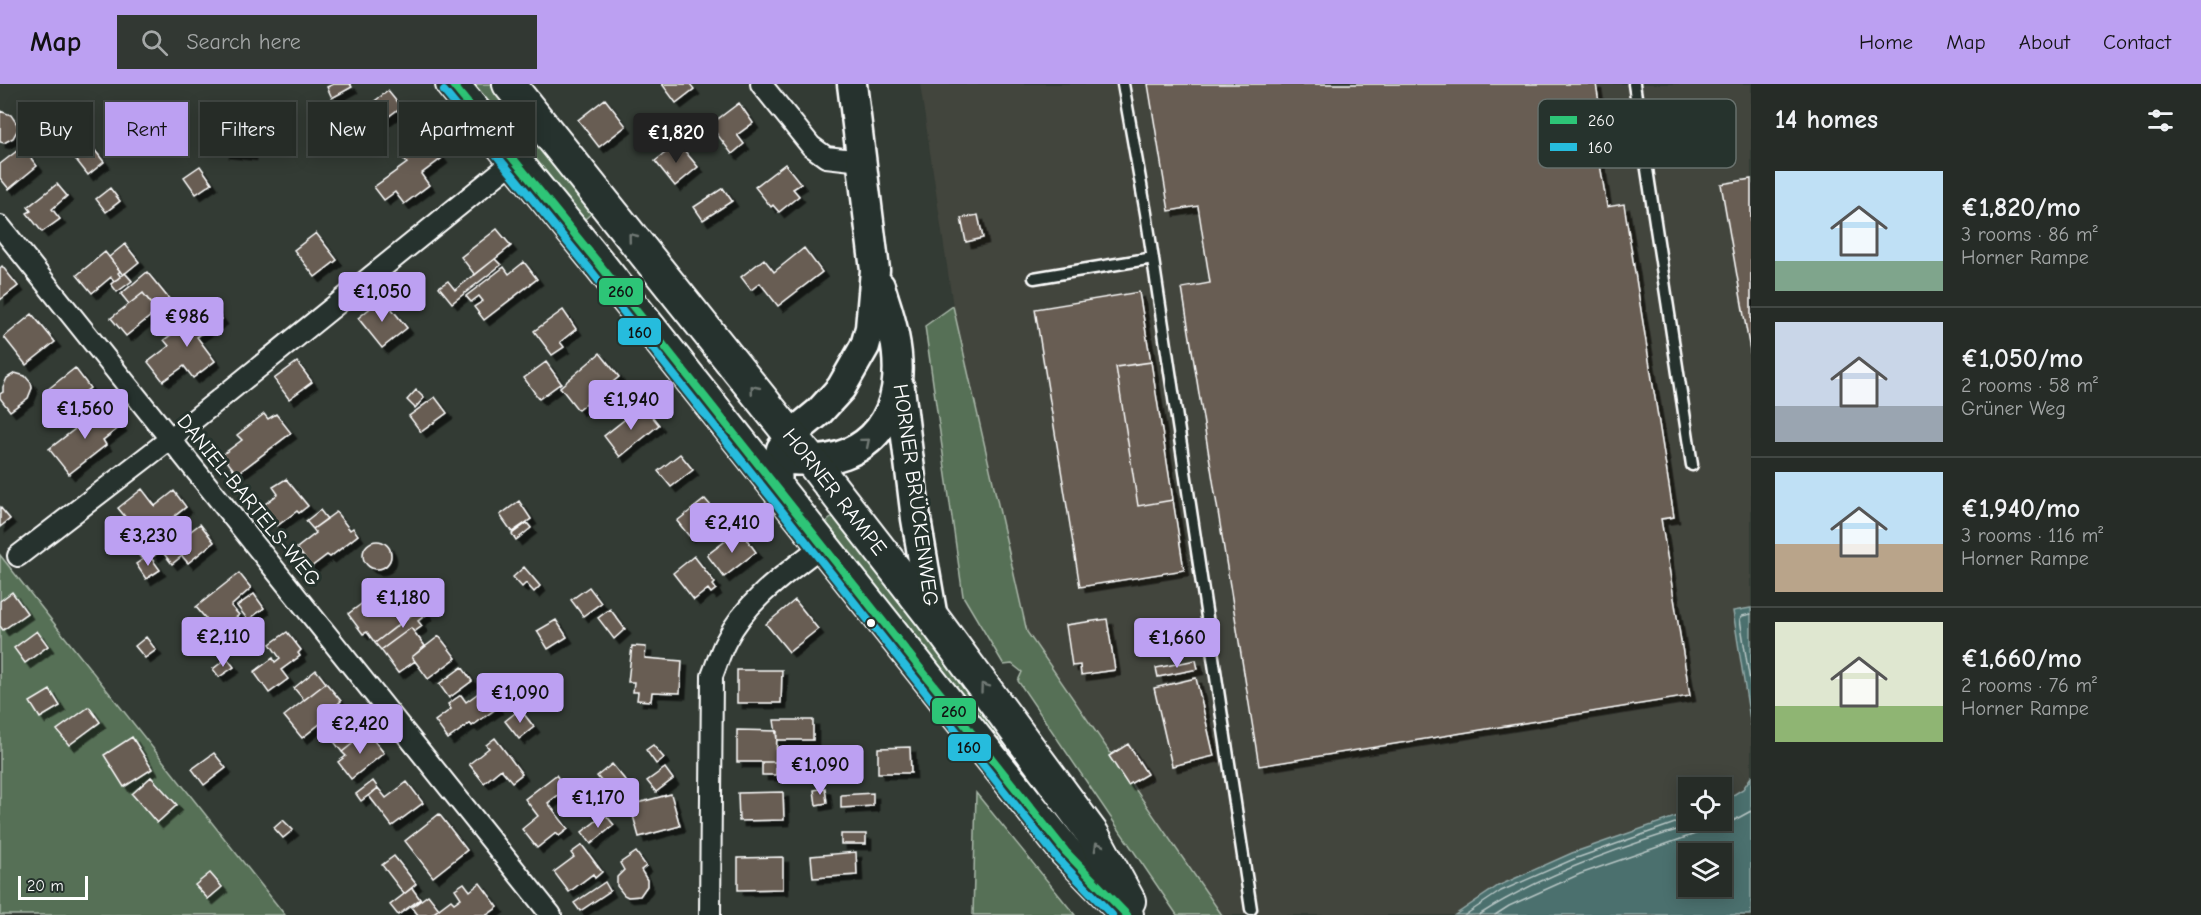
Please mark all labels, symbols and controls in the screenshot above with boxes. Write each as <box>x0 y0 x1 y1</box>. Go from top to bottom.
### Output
search box <box>117 15 537 69</box>
text: Map <box>30 26 81 58</box>
icon: search <box>138 26 171 59</box>
text: Search here <box>186 29 301 55</box>
text: Home <box>1859 30 1913 54</box>
text: Map <box>1946 30 1986 54</box>
text: About <box>2019 30 2070 54</box>
text: Contact <box>2103 30 2171 54</box>
legend <box>1538 99 1736 168</box>
chip: Buy <box>18 102 93 156</box>
chip: Rent <box>105 102 188 156</box>
chip: Filters <box>200 102 296 156</box>
chip: New <box>308 102 387 156</box>
chip: Apartment <box>399 102 535 156</box>
icon: filters <box>2144 104 2177 137</box>
text: 14 homes <box>1775 105 1878 135</box>
text: 260 <box>1588 112 1615 130</box>
pin: €1,820 <box>627 113 725 164</box>
text: €1,820 <box>647 121 705 144</box>
text: 160 <box>1588 139 1613 157</box>
text: €1,820/mo <box>1961 193 2081 223</box>
icon: home <box>1823 195 1895 267</box>
text: 3 rooms · 86 m² <box>1961 223 2098 246</box>
one-way arrow <box>628 233 639 244</box>
text: Horner Rampe <box>1961 246 2089 269</box>
pin: €1,050 <box>333 272 431 323</box>
line badge: 260 <box>598 277 644 306</box>
text: €1,050 <box>353 280 411 303</box>
text: 260 <box>608 283 634 301</box>
pin: €986 <box>151 297 223 348</box>
text: €986 <box>165 305 209 328</box>
line badge: 160 <box>617 317 662 346</box>
text: 160 <box>628 324 652 342</box>
text: €1,050/mo <box>1961 344 2083 374</box>
icon: home <box>1823 346 1895 418</box>
text: 2 rooms · 58 m² <box>1961 374 2098 397</box>
pin: €1,940 <box>582 380 680 431</box>
street label: HORNER BRÜCKENWEG <box>889 382 943 608</box>
one-way arrow <box>750 385 761 396</box>
text: €1,940 <box>603 388 659 411</box>
pin: €1,560 <box>36 389 134 440</box>
text: €1,560 <box>56 397 114 420</box>
text: Grüner Weg <box>1961 397 2066 420</box>
street label: DANIEL-BARTELS-WEG <box>172 409 326 591</box>
street label: HORNER RAMPE <box>778 424 892 560</box>
one-way arrow <box>859 438 870 449</box>
text: €1,940/mo <box>1961 494 2080 524</box>
icon: home <box>1823 496 1895 568</box>
pin: €2,410 <box>683 503 781 554</box>
text: €2,410 <box>704 511 760 534</box>
pin: €3,230 <box>99 516 197 567</box>
text: €3,230 <box>119 524 177 547</box>
text: 3 rooms · 116 m² <box>1961 524 2103 547</box>
text: Horner Rampe <box>1961 547 2089 570</box>
pin: €1,180 <box>354 578 452 629</box>
text: €1,180 <box>376 586 431 609</box>
pin: €2,110 <box>174 617 272 668</box>
unlabelled marker <box>865 617 877 629</box>
pin: €1,660 <box>1128 618 1226 669</box>
text: €2,110 <box>196 625 250 648</box>
text: €1,660 <box>1148 626 1206 649</box>
text: €1,660/mo <box>1961 644 2082 674</box>
icon: home <box>1823 646 1895 718</box>
pin: €1,090 <box>471 673 569 724</box>
text: 2 rooms · 76 m² <box>1961 674 2097 697</box>
text: €1,090 <box>491 681 549 704</box>
one-way arrow <box>981 683 992 694</box>
line badge: 260 <box>931 697 977 725</box>
text: Horner Rampe <box>1961 697 2089 720</box>
text: 260 <box>941 703 967 721</box>
pin: €2,420 <box>311 704 409 755</box>
text: €2,420 <box>331 712 389 735</box>
line badge: 160 <box>947 733 992 762</box>
text: 160 <box>957 739 981 757</box>
pin: €1,090 <box>771 745 869 796</box>
text: €1,090 <box>791 753 849 776</box>
map controls <box>1678 777 1732 897</box>
button: locate <box>1678 777 1732 831</box>
pin: €1,170 <box>549 778 647 829</box>
text: €1,170 <box>571 786 625 809</box>
one-way arrow <box>1094 841 1106 852</box>
button: layers <box>1678 843 1732 897</box>
scale bar <box>18 873 88 900</box>
text: 20 m <box>27 877 64 895</box>

